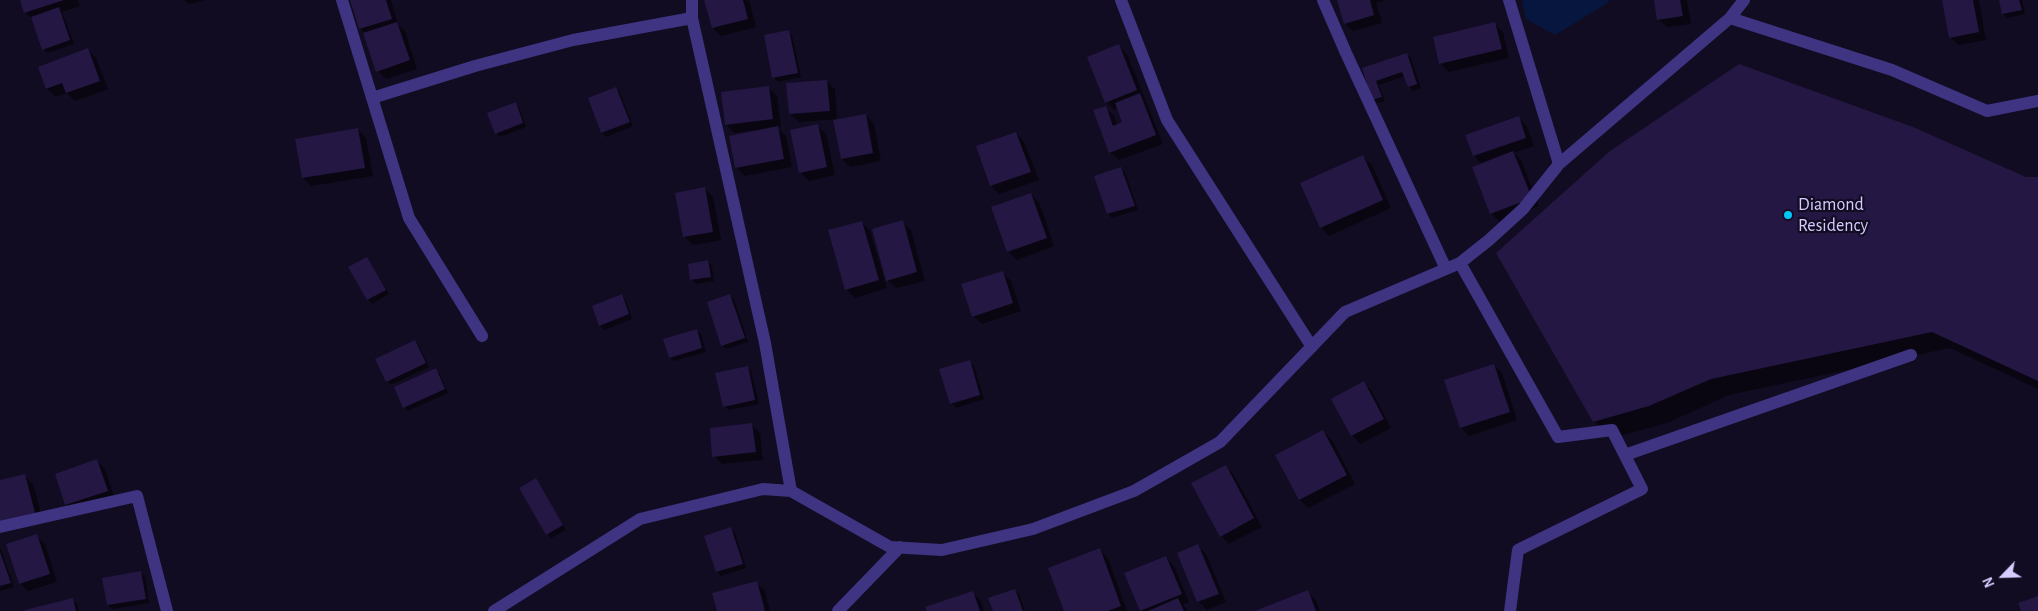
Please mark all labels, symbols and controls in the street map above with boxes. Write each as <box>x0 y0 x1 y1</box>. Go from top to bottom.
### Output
place label: Diamond Residency <box>1798 194 1868 236</box>
marker: Diamond Residency <box>1782 209 1794 221</box>
north arrow <box>1978 551 2028 601</box>
text: N <box>1981 575 1998 589</box>

